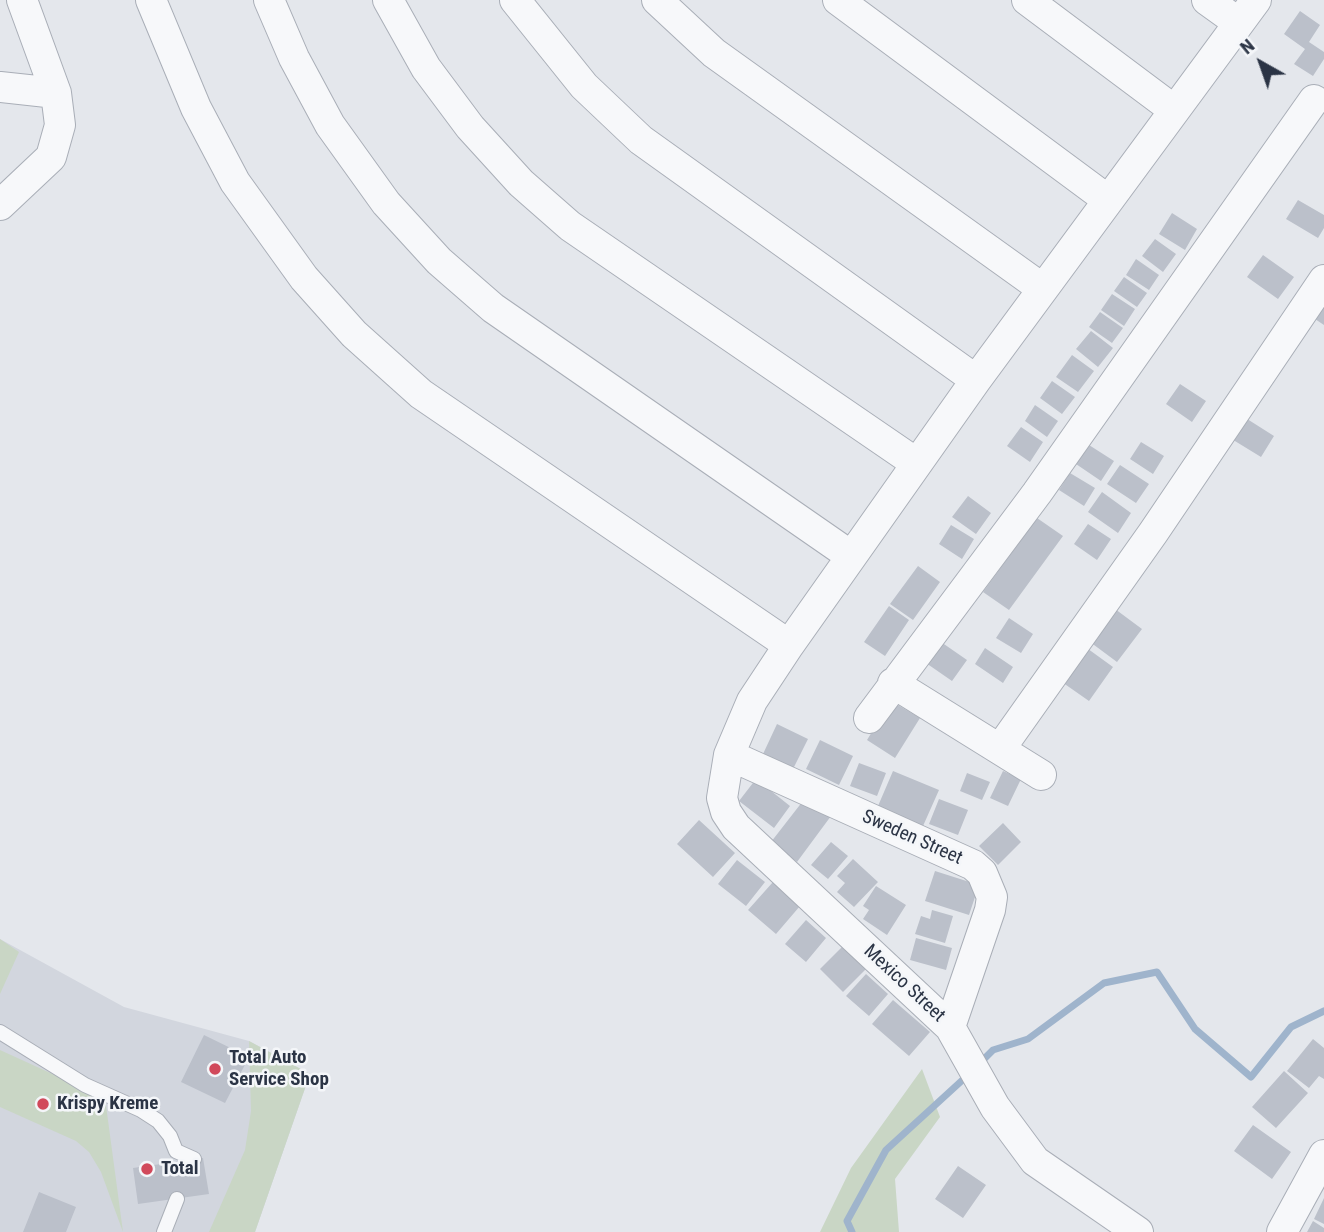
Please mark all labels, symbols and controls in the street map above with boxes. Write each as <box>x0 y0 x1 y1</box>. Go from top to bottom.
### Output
north arrow <box>1226 28 1296 98</box>
text: N <box>1235 34 1259 59</box>
street label: Sweden Street <box>858 806 966 870</box>
street label: Mexico Street <box>859 940 949 1028</box>
place label: Total Auto Service Shop <box>229 1047 329 1091</box>
marker: Total Auto Service Shop <box>207 1061 223 1077</box>
place label: Krispy Kreme <box>57 1093 158 1115</box>
marker: Krispy Kreme <box>35 1096 51 1112</box>
place label: Total <box>161 1158 198 1180</box>
marker: Total <box>139 1161 155 1177</box>

